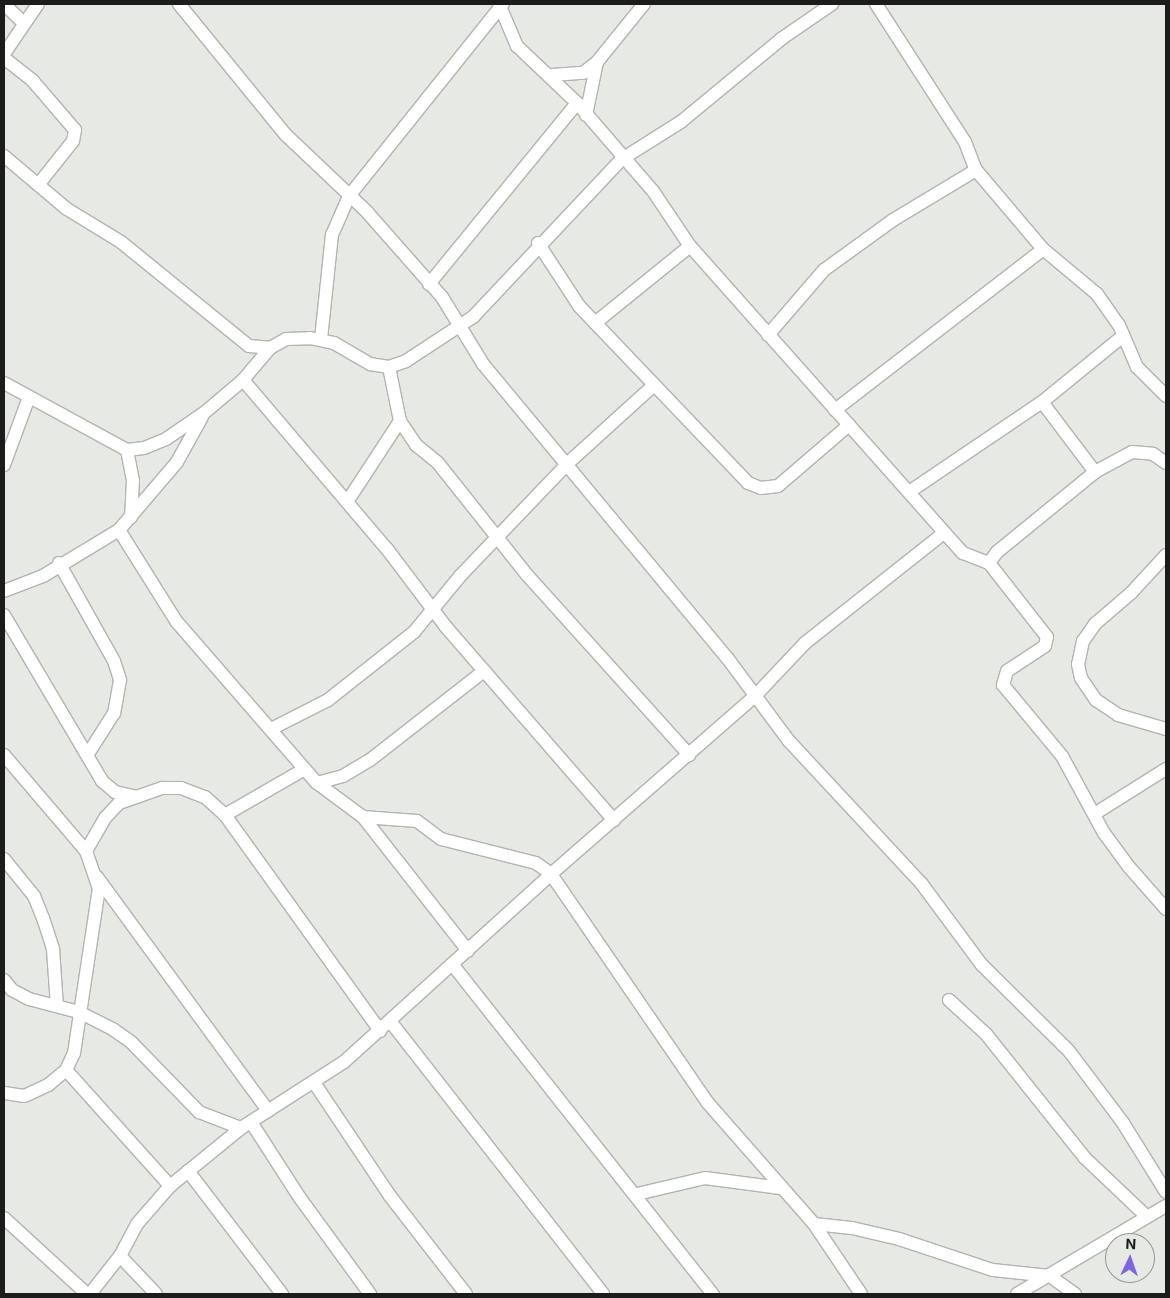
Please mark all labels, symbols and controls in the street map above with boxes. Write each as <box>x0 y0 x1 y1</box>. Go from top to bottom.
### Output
north arrow <box>1105 1233 1155 1283</box>
text: N <box>1125 1235 1137 1252</box>

